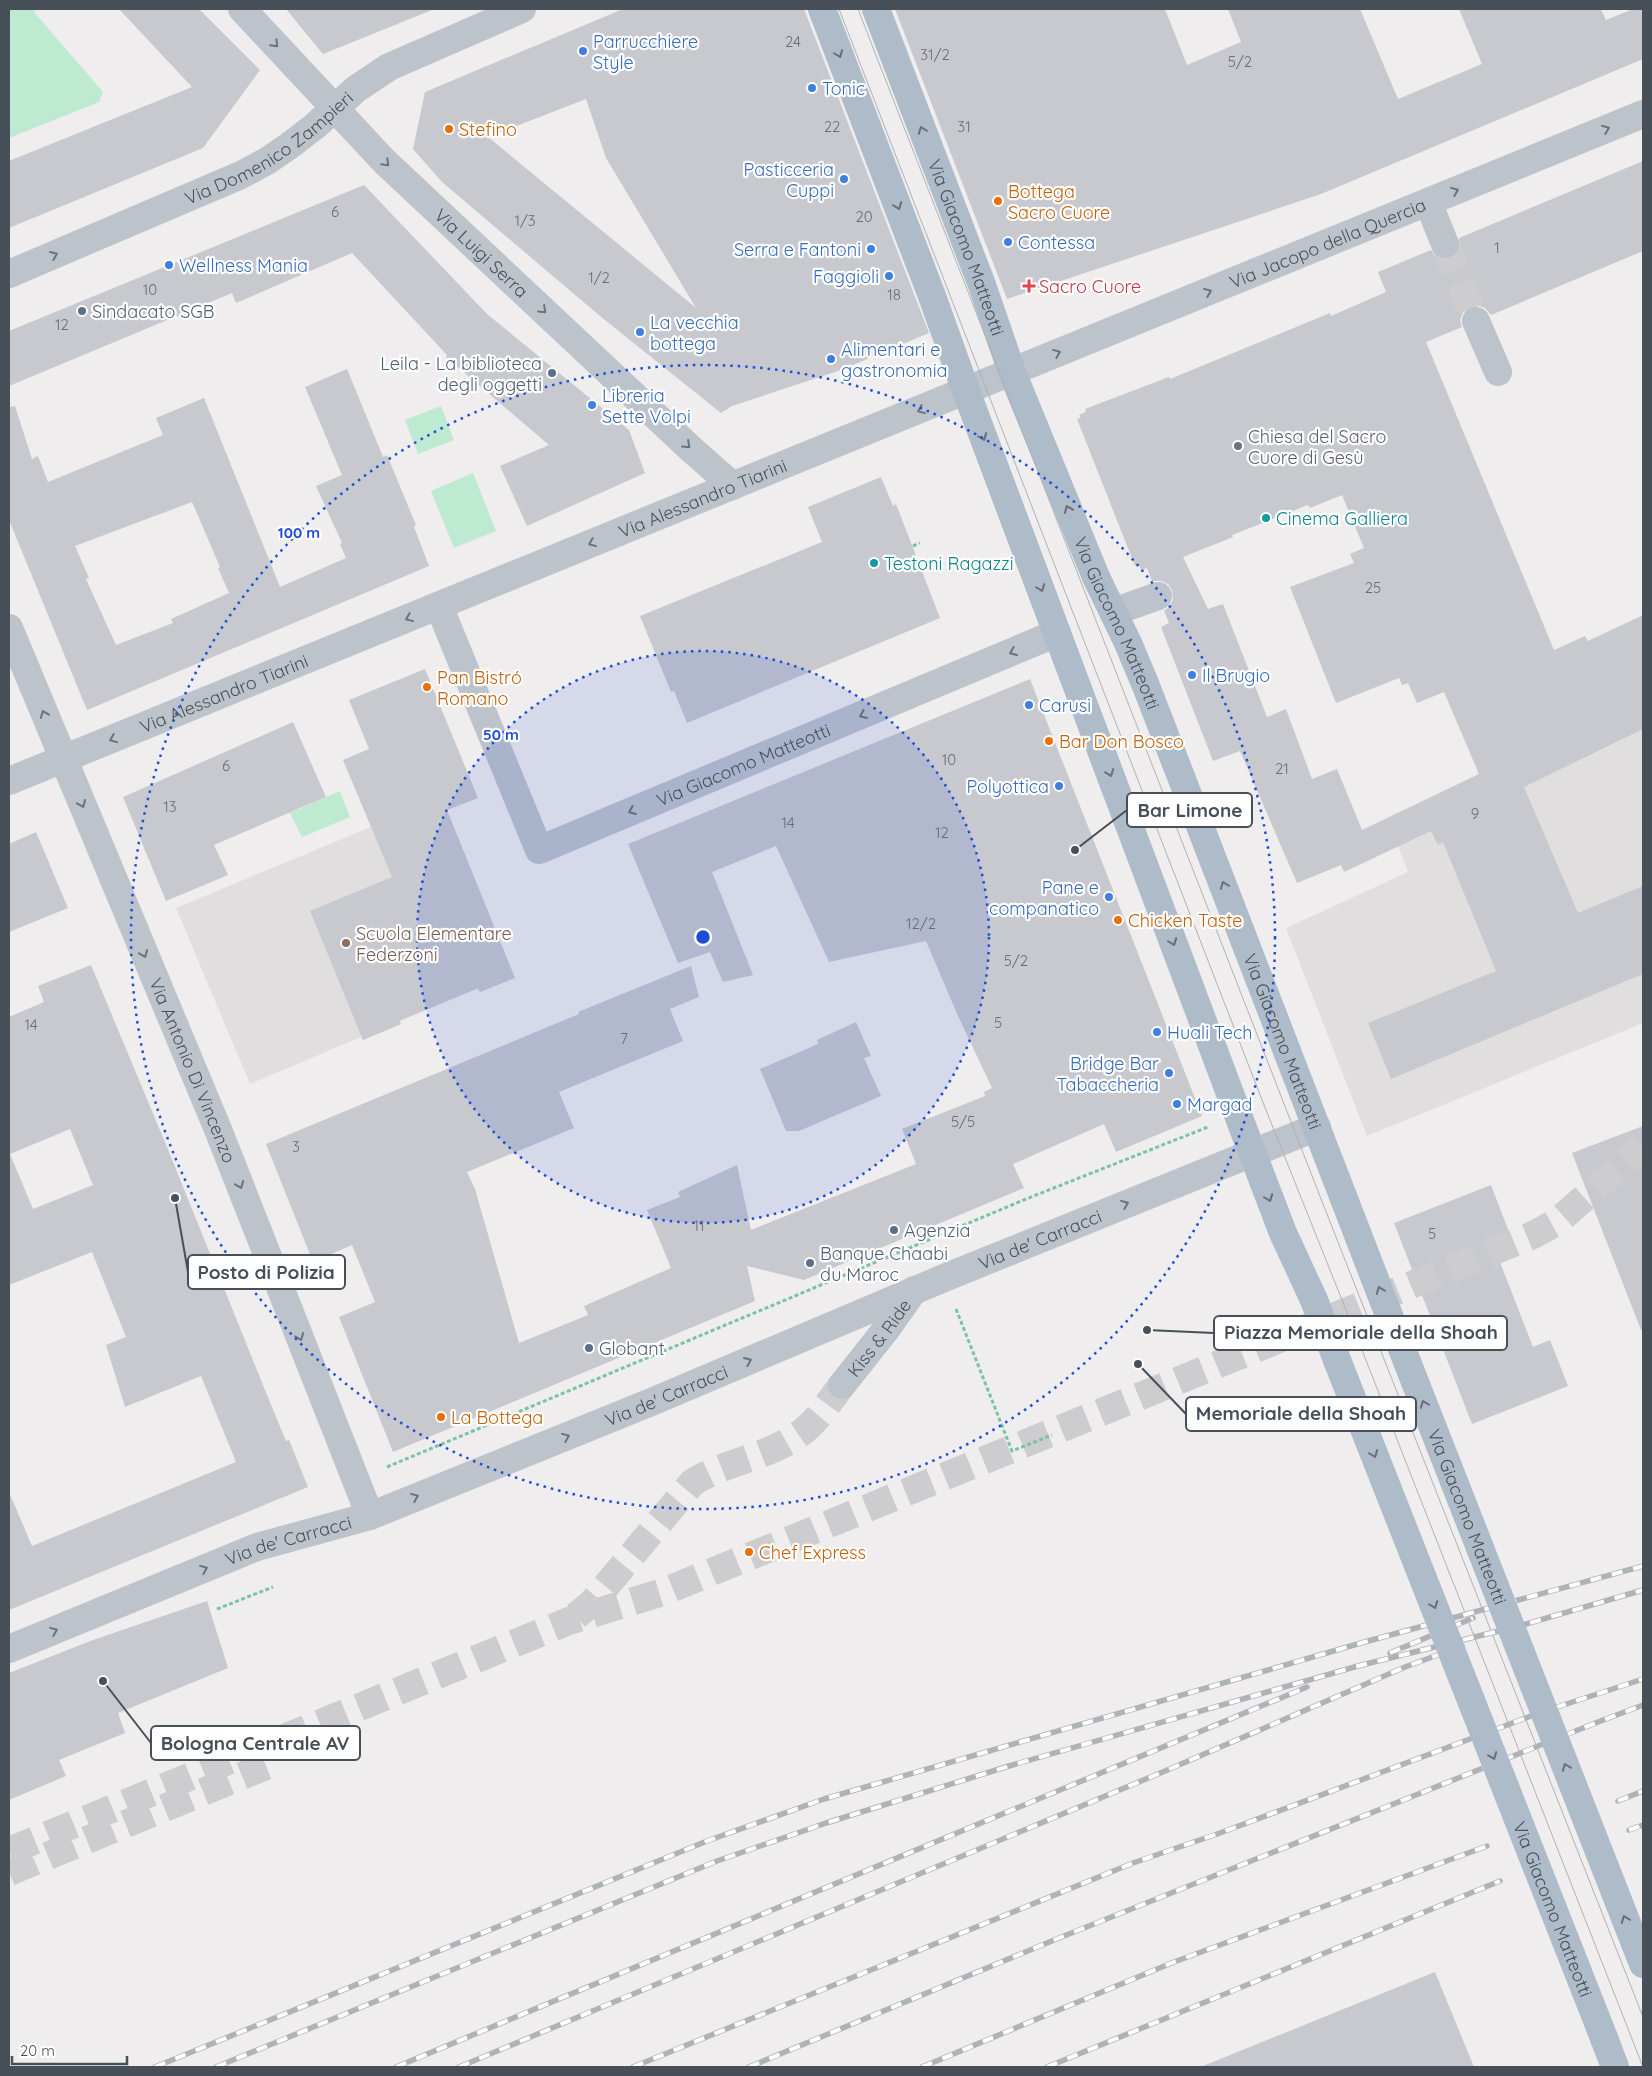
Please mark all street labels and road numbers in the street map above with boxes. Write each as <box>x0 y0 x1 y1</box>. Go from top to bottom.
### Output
street label: Via Domenico Zampieri <box>181 86 358 209</box>
street label: Via Giacomo Matteotti <box>923 156 1010 338</box>
street label: Via Jacopo della Quercia <box>1226 192 1429 293</box>
street label: Via Luigi Serra <box>430 203 533 302</box>
street label: Via Alessandro Tiarini <box>615 453 790 543</box>
street label: Via Giacomo Matteotti <box>1069 533 1165 713</box>
street label: Via Alessandro Tiarini <box>136 649 311 738</box>
street label: Via Giacomo Matteotti <box>653 718 834 811</box>
street label: Via Giacomo Matteotti <box>1239 950 1327 1132</box>
street label: Via Antonio Di Vincenzo <box>145 974 241 1166</box>
street label: Via de' Carracci <box>975 1204 1105 1274</box>
street label: Kiss & Ride <box>842 1294 916 1381</box>
street label: Via de' Carracci <box>601 1360 731 1431</box>
street label: Via Giacomo Matteotti <box>1423 1426 1512 1608</box>
street label: Via de' Carracci <box>222 1510 354 1570</box>
street label: Via Giacomo Matteotti <box>1508 1818 1598 2000</box>

